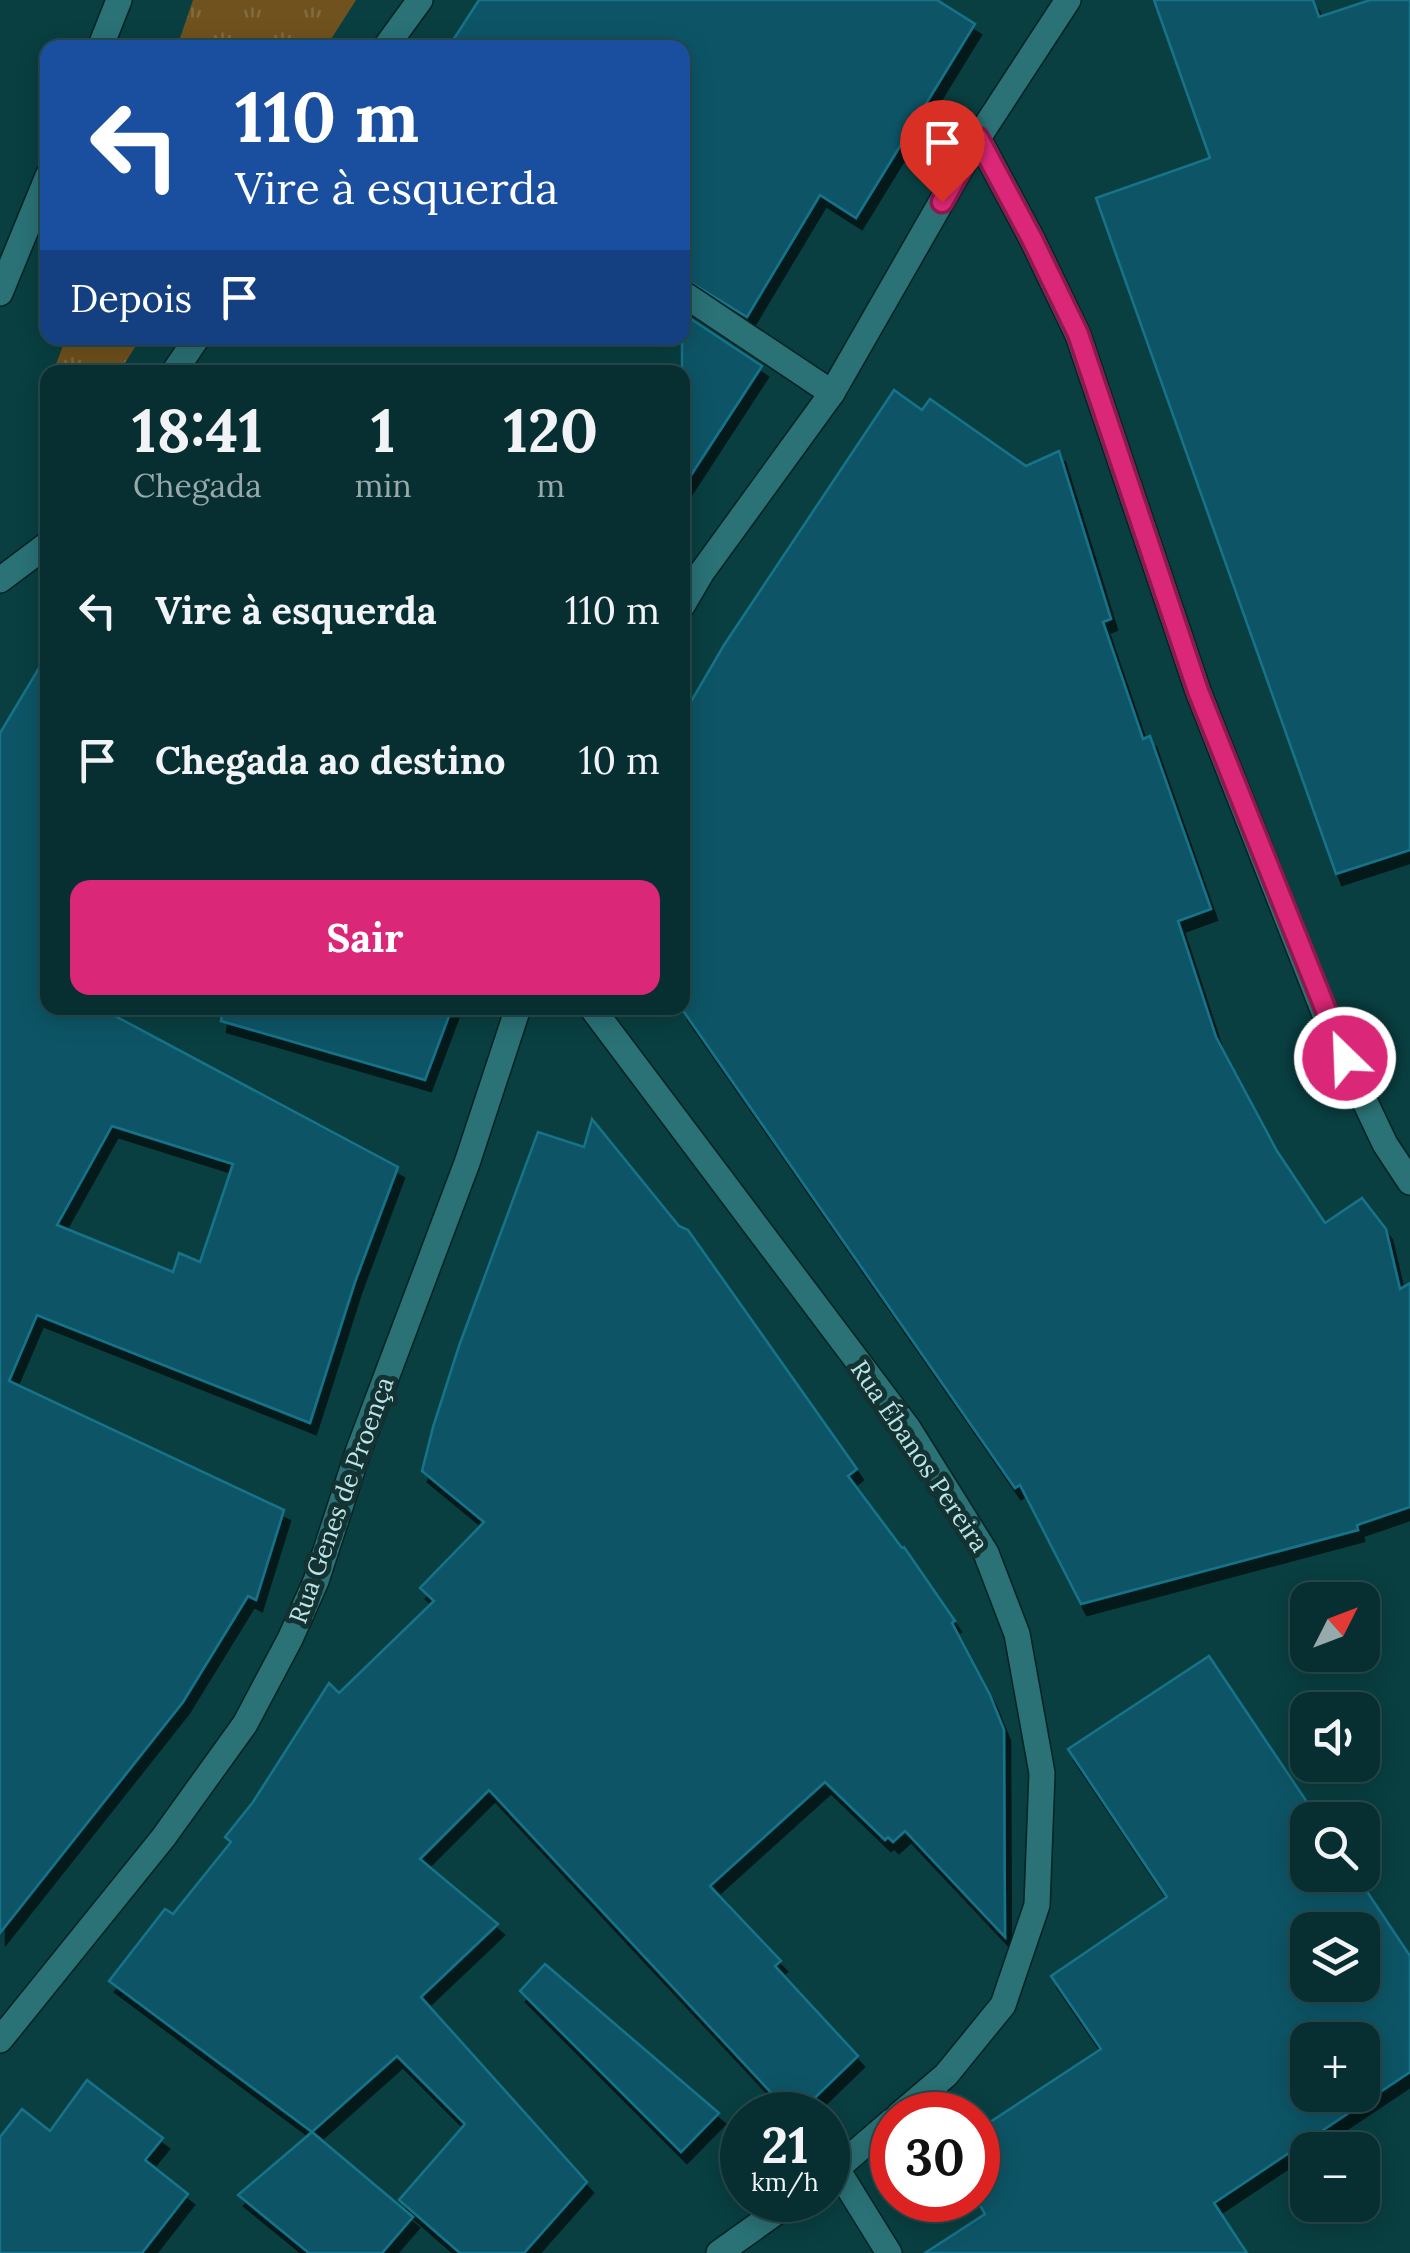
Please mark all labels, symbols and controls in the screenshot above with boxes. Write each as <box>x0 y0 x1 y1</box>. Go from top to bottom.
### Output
text: 110 m <box>235 72 419 161</box>
icon: left <box>70 80 200 210</box>
pin <box>900 100 985 203</box>
icon: arrive <box>915 115 970 170</box>
text: Vire à esquerda <box>235 159 559 216</box>
icon: arrive <box>212 270 267 325</box>
text: Depois <box>70 274 192 322</box>
text: 18:41 <box>132 392 263 468</box>
text: 1 <box>371 392 395 468</box>
text: 120 <box>504 392 598 468</box>
text: Chegada <box>133 465 262 506</box>
text: min <box>355 465 412 506</box>
text: m <box>537 465 565 506</box>
icon: left <box>70 583 125 638</box>
text: Vire à esquerda <box>155 586 437 634</box>
text: 110 m <box>565 586 660 634</box>
icon: arrive <box>70 733 125 788</box>
text: Chegada ao destino <box>155 736 505 784</box>
text: 10 m <box>579 736 660 784</box>
button: Sair <box>70 880 660 995</box>
position arrow <box>1293 1006 1397 1110</box>
street label: Rua Ébanos Pereira <box>844 1354 996 1558</box>
street label: Rua Genes de Proença <box>282 1372 401 1628</box>
north arrow <box>1290 1582 1380 1672</box>
map controls <box>1290 1582 1380 2222</box>
button: sound <box>1290 1692 1380 1782</box>
button: search <box>1290 1802 1380 1892</box>
button: layers <box>1290 1912 1380 2002</box>
button: + <box>1290 2022 1380 2112</box>
speed limit sign: 30 <box>870 2092 1000 2222</box>
text: 21 <box>762 2113 808 2177</box>
button: − <box>1290 2132 1380 2222</box>
text: km/h <box>751 2166 819 2198</box>

